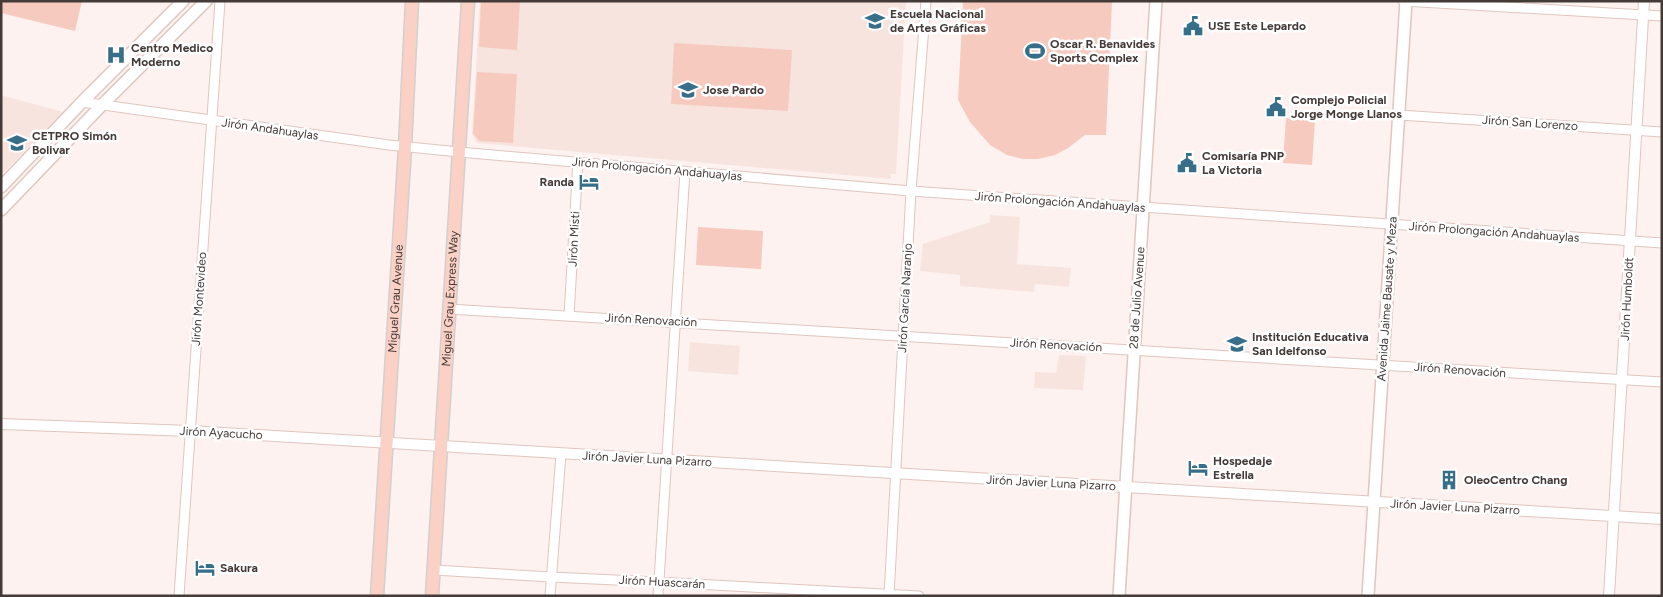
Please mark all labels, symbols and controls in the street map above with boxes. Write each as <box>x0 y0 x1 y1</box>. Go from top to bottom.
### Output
place label: Escuela Nacional de Artes Gráficas <box>890 7 986 35</box>
school or university icon: Escuela Nacional de Artes Gráficas <box>864 10 886 32</box>
public building icon: USE Este Lepardo <box>1182 15 1204 37</box>
place label: USE Este Lepardo <box>1208 19 1306 33</box>
place label: Oscar R. Benavides Sports Complex <box>1050 37 1156 65</box>
sports icon: Oscar R. Benavides Sports Complex <box>1024 40 1046 62</box>
place label: Centro Medico Moderno <box>131 41 213 69</box>
hospital icon: Centro Medico Moderno <box>105 44 127 66</box>
school or university icon: Jose Pardo <box>677 79 699 101</box>
place label: Jose Pardo <box>703 83 764 97</box>
place label: Complejo Policial Jorge Monge Llanos <box>1291 93 1402 121</box>
public building icon: Complejo Policial Jorge Monge Llanos <box>1265 96 1287 118</box>
street label: Jirón San Lorenzo <box>1482 113 1578 133</box>
street label: Jirón Andahuaylas <box>221 115 320 143</box>
place label: CETPRO Simón Bolivar <box>32 129 117 157</box>
school or university icon: CETPRO Simón Bolivar <box>6 132 28 154</box>
place label: Comisaría PNP La Victoria <box>1202 149 1285 177</box>
public building icon: Comisaría PNP La Victoria <box>1176 152 1198 174</box>
street label: Jirón Prolongación Andahuaylas <box>571 155 743 183</box>
hotel icon: Randa <box>578 171 600 193</box>
place label: Randa <box>540 175 574 189</box>
street label: Jirón Prolongación Andahuaylas <box>974 189 1146 215</box>
street label: Jirón Misti <box>566 211 582 267</box>
street label: Avenida Jaime Bausate y Meza <box>1374 216 1400 382</box>
street label: Jirón Prolongación Andahuaylas <box>1408 219 1580 245</box>
street label: Miguel Grau Express Way <box>439 230 461 367</box>
street label: Jirón García Naranjo <box>895 243 915 353</box>
street label: Miguel Grau Avenue <box>385 244 406 353</box>
street label: 28 de Julio Avenue <box>1126 246 1148 350</box>
street label: Jirón Montevideo <box>189 252 209 346</box>
street label: Jirón Humboldt <box>1618 256 1636 341</box>
street label: Jirón Renovación <box>605 311 698 329</box>
place label: Institución Educativa San Idelfonso <box>1252 330 1369 358</box>
school or university icon: Institución Educativa San Idelfonso <box>1226 333 1248 355</box>
street label: Jirón Renovación <box>1010 336 1103 354</box>
street label: Jirón Renovación <box>1413 360 1507 380</box>
street label: Jirón Ayacucho <box>179 424 263 442</box>
street label: Jirón Javier Luna Pizarro <box>582 449 712 469</box>
place label: Hospedaje Estrella <box>1213 454 1272 482</box>
hotel icon: Hospedaje Estrella <box>1187 457 1209 479</box>
building icon: OleoCentro Chang <box>1438 469 1460 491</box>
street label: Jirón Javier Luna Pizarro <box>986 473 1116 493</box>
place label: OleoCentro Chang <box>1464 473 1567 487</box>
street label: Jirón Javier Luna Pizarro <box>1390 497 1520 517</box>
hotel icon: Sakura <box>194 557 216 579</box>
place label: Sakura <box>220 561 258 575</box>
street label: Jirón Huascarán <box>618 573 706 591</box>

